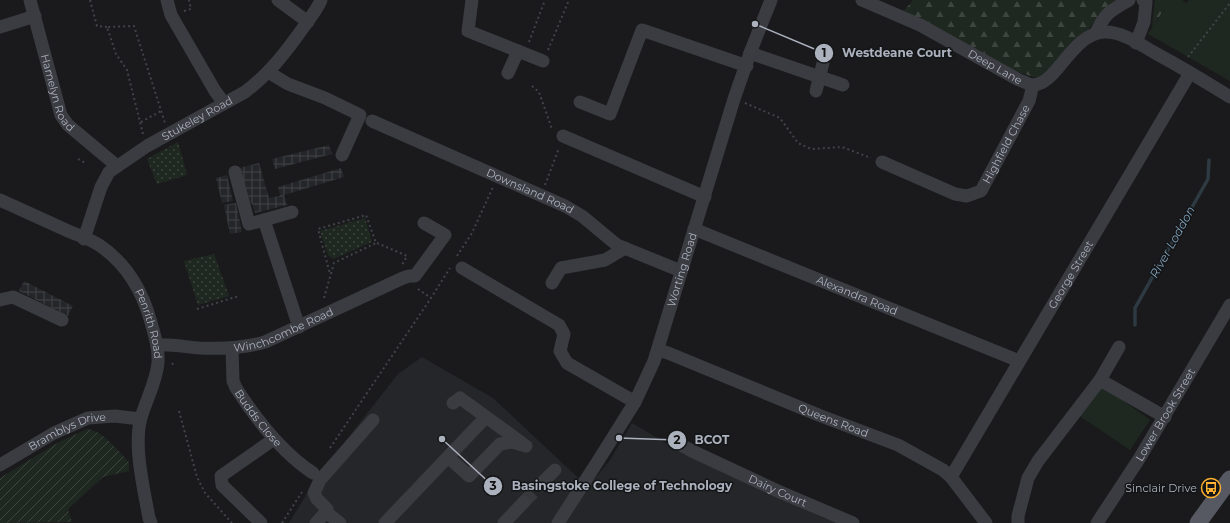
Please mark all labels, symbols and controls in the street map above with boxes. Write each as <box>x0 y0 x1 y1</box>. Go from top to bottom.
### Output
callout: Westdeane Court <box>814 41 960 65</box>
text: 1 <box>822 45 826 60</box>
text: Westdeane Court <box>842 45 953 60</box>
street label: Deep Lane <box>965 46 1025 88</box>
street label: Hamelyn Road <box>38 52 78 135</box>
street label: Stukeley Road <box>159 93 235 144</box>
street label: Highfield Chase <box>979 102 1033 186</box>
street label: Downsland Road <box>484 165 577 217</box>
water label: River Loddon <box>1146 203 1198 281</box>
street label: Worting Road <box>664 231 700 309</box>
street label: George Street <box>1045 238 1096 311</box>
street label: Alexandra Road <box>814 272 900 318</box>
street label: Penrith Road <box>132 286 165 359</box>
street label: Winchcombe Road <box>233 304 336 355</box>
street label: Lower Brook Street <box>1132 365 1198 464</box>
street label: Budds Close <box>232 387 285 450</box>
street label: Queens Road <box>796 400 871 440</box>
street label: Bramblys Drive <box>26 410 107 454</box>
callout: BCOT <box>667 428 737 452</box>
text: 2 <box>673 432 681 447</box>
text: BCOT <box>695 432 730 447</box>
street label: Dairy Court <box>746 471 810 510</box>
callout: Basingstoke College of Technology <box>483 474 740 498</box>
bus stop icon: Sinclair Drive <box>1200 477 1222 499</box>
text: 3 <box>488 478 497 493</box>
text: Basingstoke College of Technology <box>512 478 733 493</box>
place label: Sinclair Drive <box>1125 481 1197 495</box>

